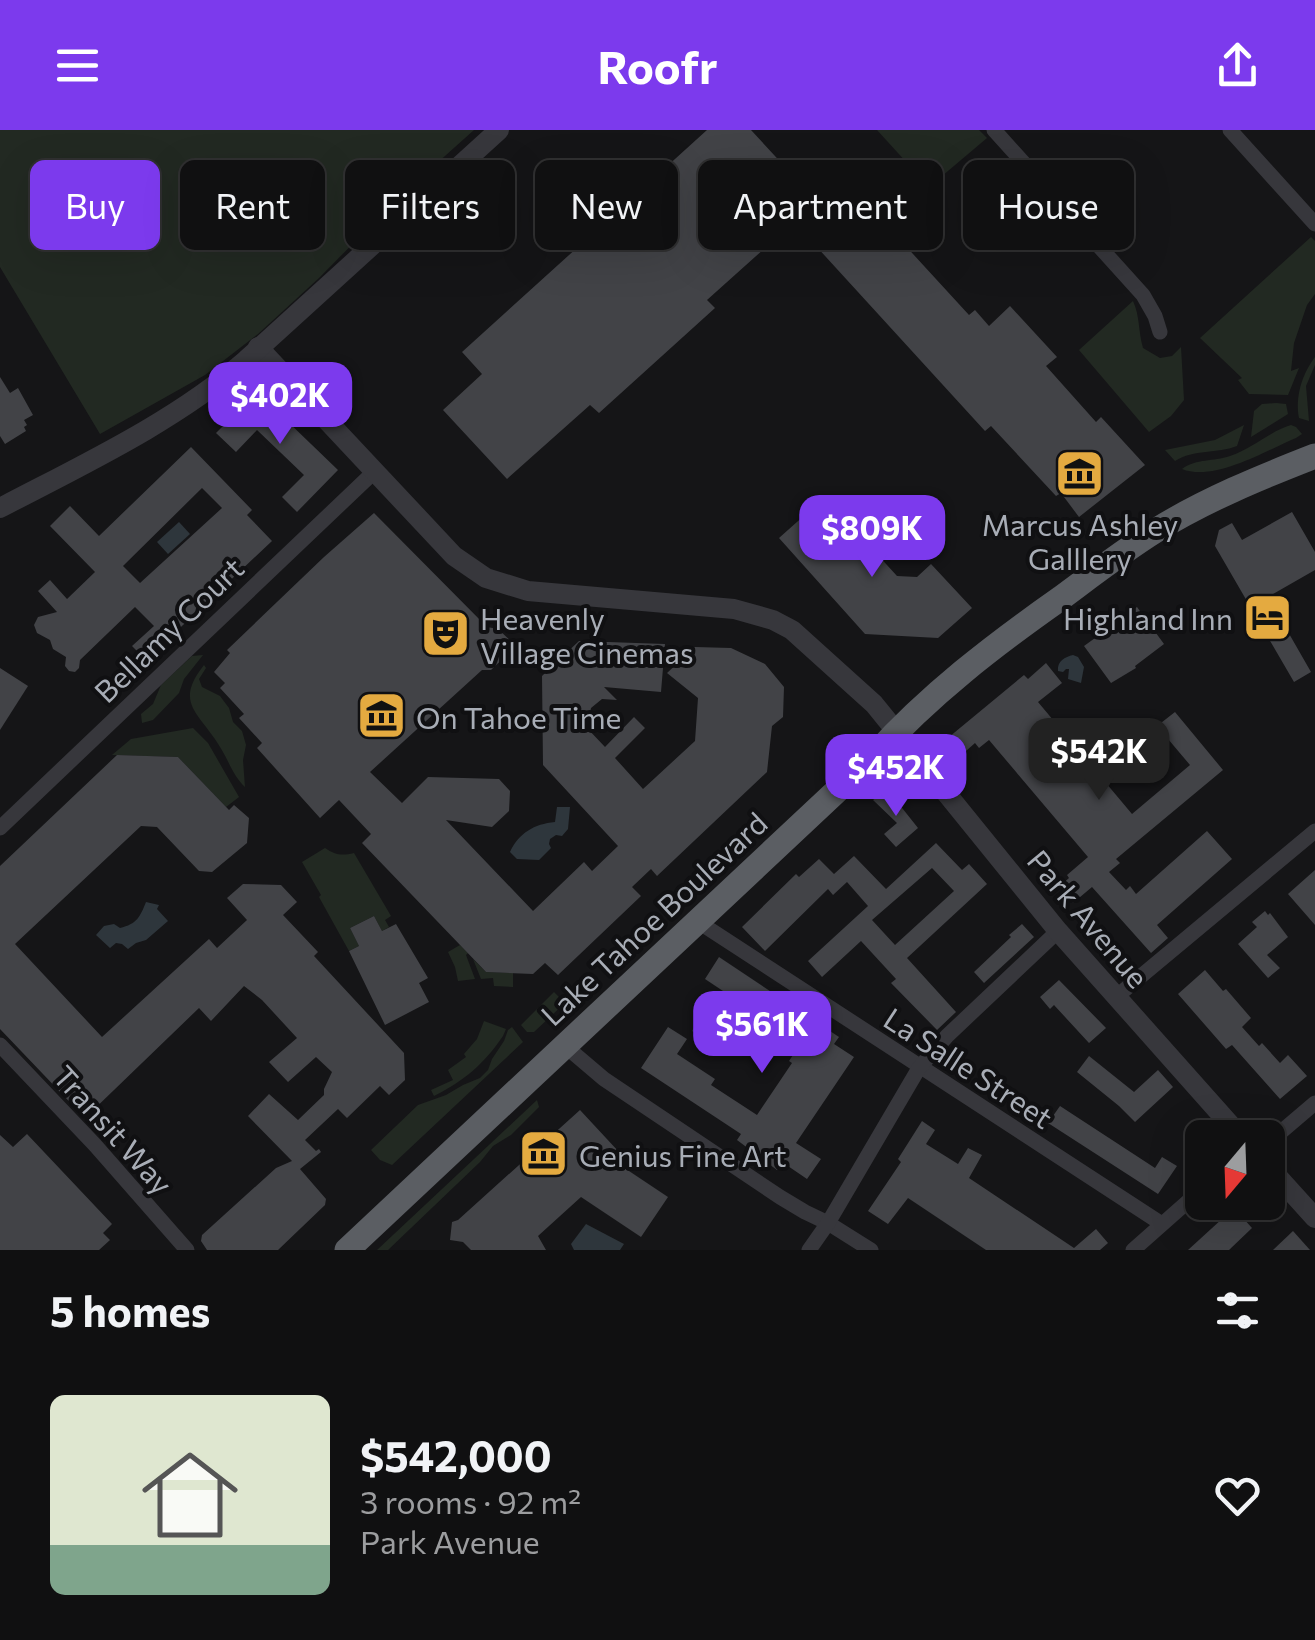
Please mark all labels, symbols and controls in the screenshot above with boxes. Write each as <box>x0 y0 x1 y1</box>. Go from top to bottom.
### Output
icon: menu <box>50 38 105 93</box>
text: Roofr <box>597 38 718 93</box>
icon: share <box>1210 38 1265 93</box>
chip: Buy <box>30 160 160 250</box>
chip: Rent <box>180 160 325 250</box>
chip: Filters <box>345 160 515 250</box>
chip: New <box>535 160 678 250</box>
chip: Apartment <box>698 160 943 250</box>
chip: House <box>963 160 1134 250</box>
pin: $402K <box>210 362 350 447</box>
text: $402K <box>230 374 330 414</box>
museum icon: Marcus Ashley Galllery <box>1054 448 1106 500</box>
pin: $809K <box>802 495 942 580</box>
place label: Marcus Ashley Galllery <box>982 505 1178 576</box>
text: $809K <box>821 507 923 547</box>
street label: Bellamy Court <box>86 549 250 709</box>
hotel icon: Highland Inn <box>1242 591 1294 643</box>
place label: Heavenly Village Cinemas <box>480 599 694 670</box>
place label: Highland Inn <box>1063 599 1233 636</box>
theatre icon: Heavenly Village Cinemas <box>419 608 471 660</box>
museum icon: On Tahoe Time <box>355 690 407 742</box>
place label: On Tahoe Time <box>416 698 621 735</box>
pin: $542K <box>1029 718 1169 803</box>
text: $542K <box>1051 730 1148 770</box>
pin: $452K <box>826 734 966 819</box>
text: $452K <box>847 746 945 786</box>
street label: Lake Tahoe Boulevard <box>532 804 774 1032</box>
street label: Park Avenue <box>1021 842 1157 994</box>
pin: $561K <box>692 991 832 1076</box>
street label: La Salle Street <box>878 999 1060 1135</box>
text: $561K <box>715 1003 809 1043</box>
street label: Transit Way <box>47 1057 181 1201</box>
north arrow <box>1185 1120 1285 1220</box>
map controls <box>1185 1120 1285 1220</box>
museum icon: Genius Fine Art <box>518 1128 570 1180</box>
place label: Genius Fine Art <box>579 1136 787 1173</box>
icon: filters <box>1210 1283 1265 1338</box>
text: 5 homes <box>50 1284 210 1336</box>
text: $542,000 <box>360 1429 552 1481</box>
icon: home <box>130 1435 250 1555</box>
icon: heart <box>1210 1468 1265 1523</box>
text: 3 rooms · 92 m² <box>360 1481 581 1521</box>
text: Park Avenue <box>360 1521 540 1561</box>

